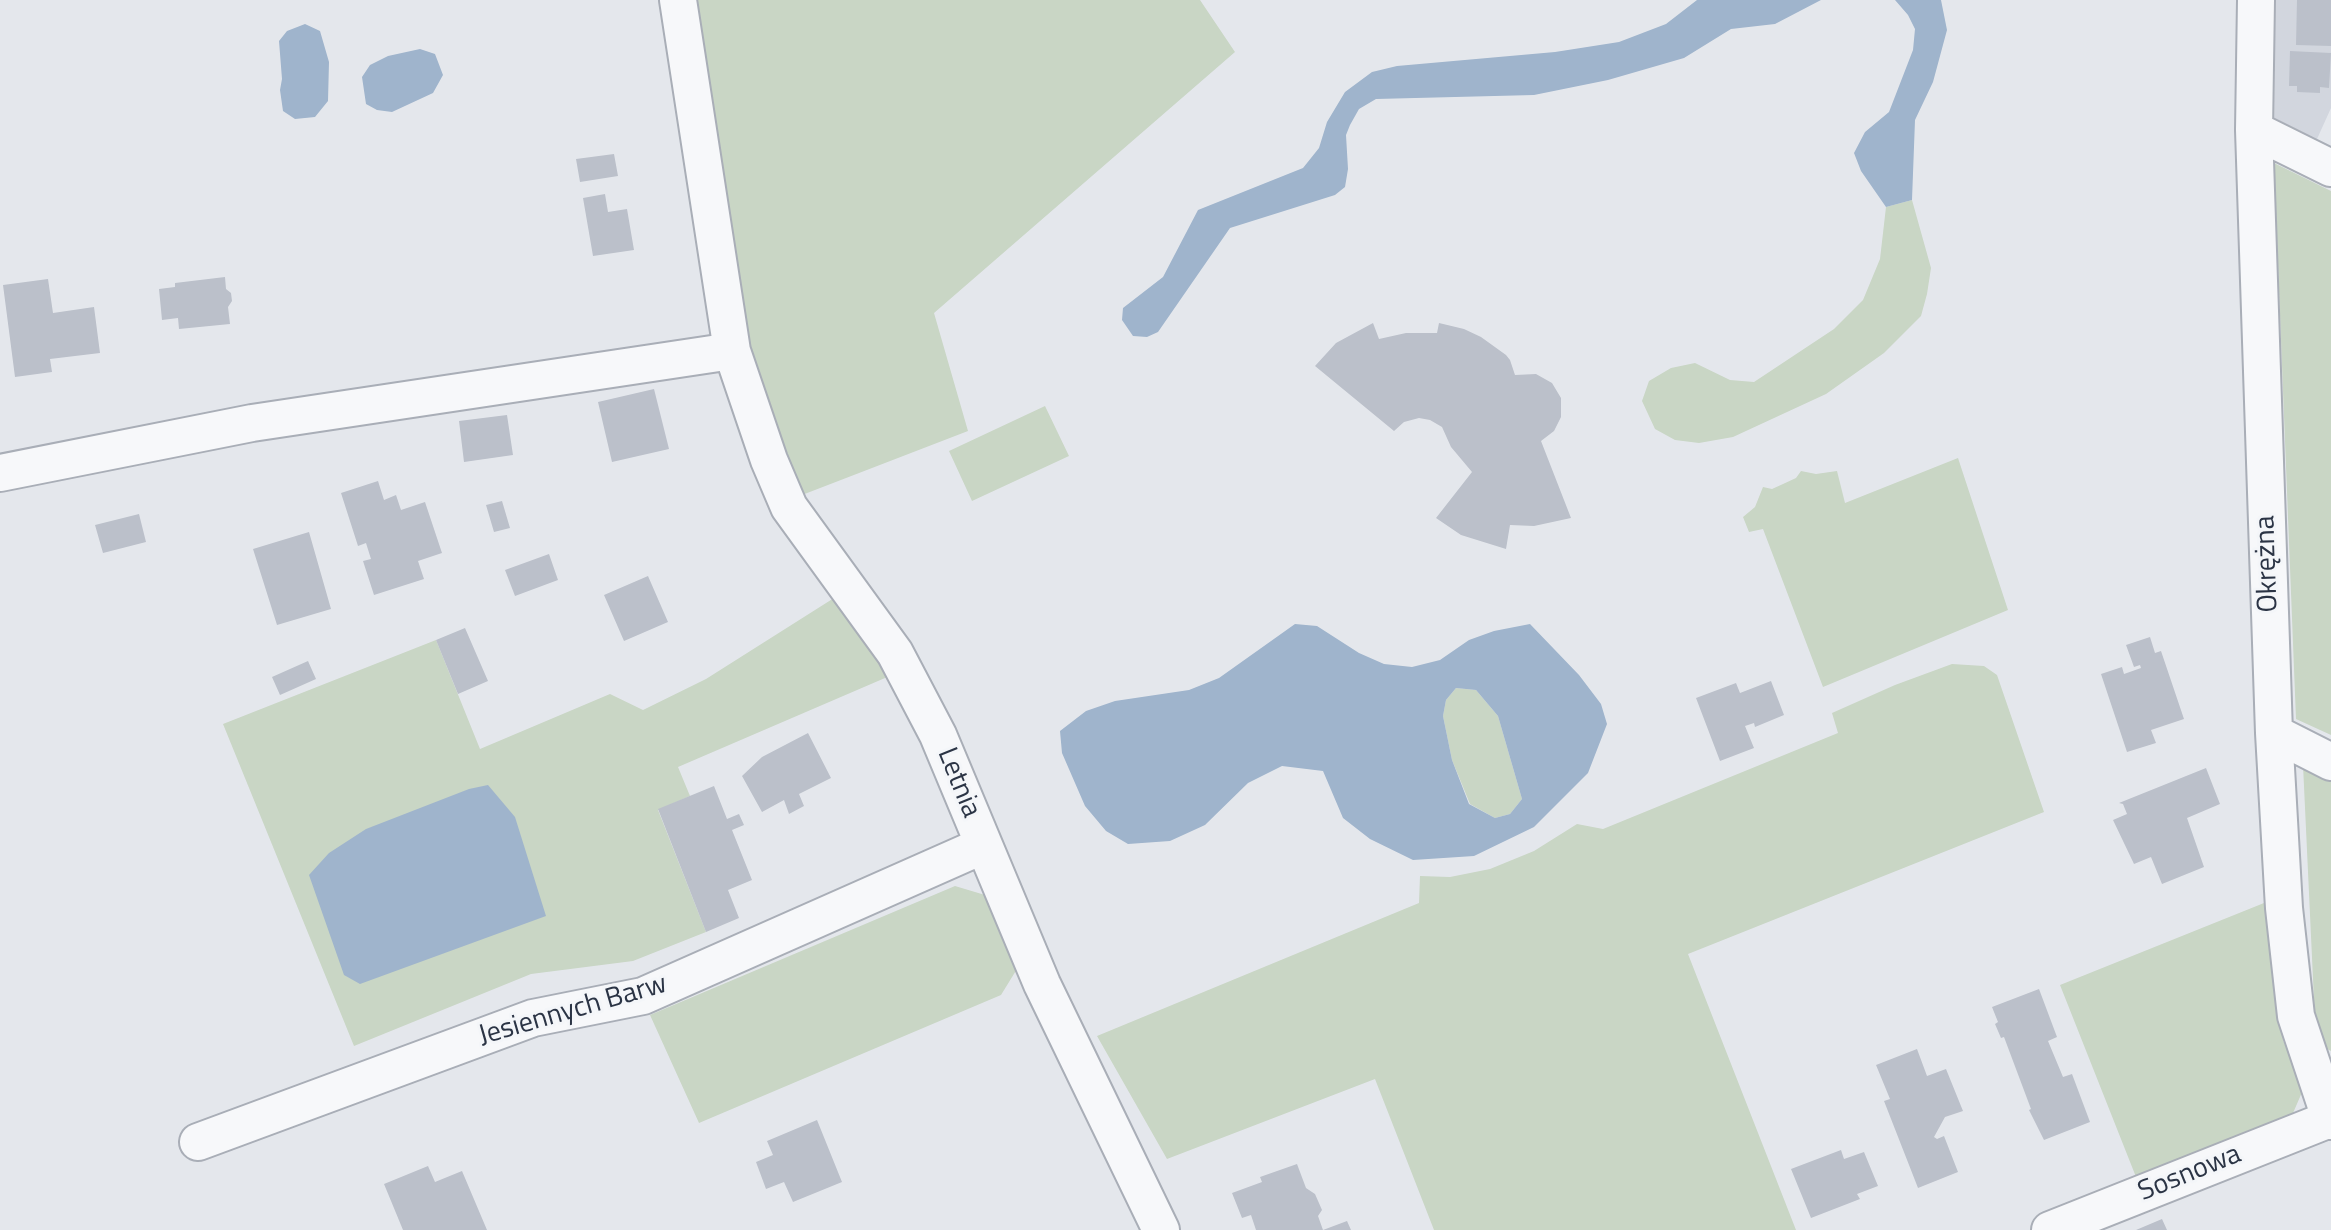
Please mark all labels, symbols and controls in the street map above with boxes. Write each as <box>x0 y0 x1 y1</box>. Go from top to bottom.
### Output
street label: Okrężna <box>2250 515 2286 613</box>
street label: Letnia <box>929 743 987 823</box>
street label: Jesiennych Barw <box>475 968 671 1054</box>
street label: Sosnowa <box>2134 1138 2246 1210</box>

